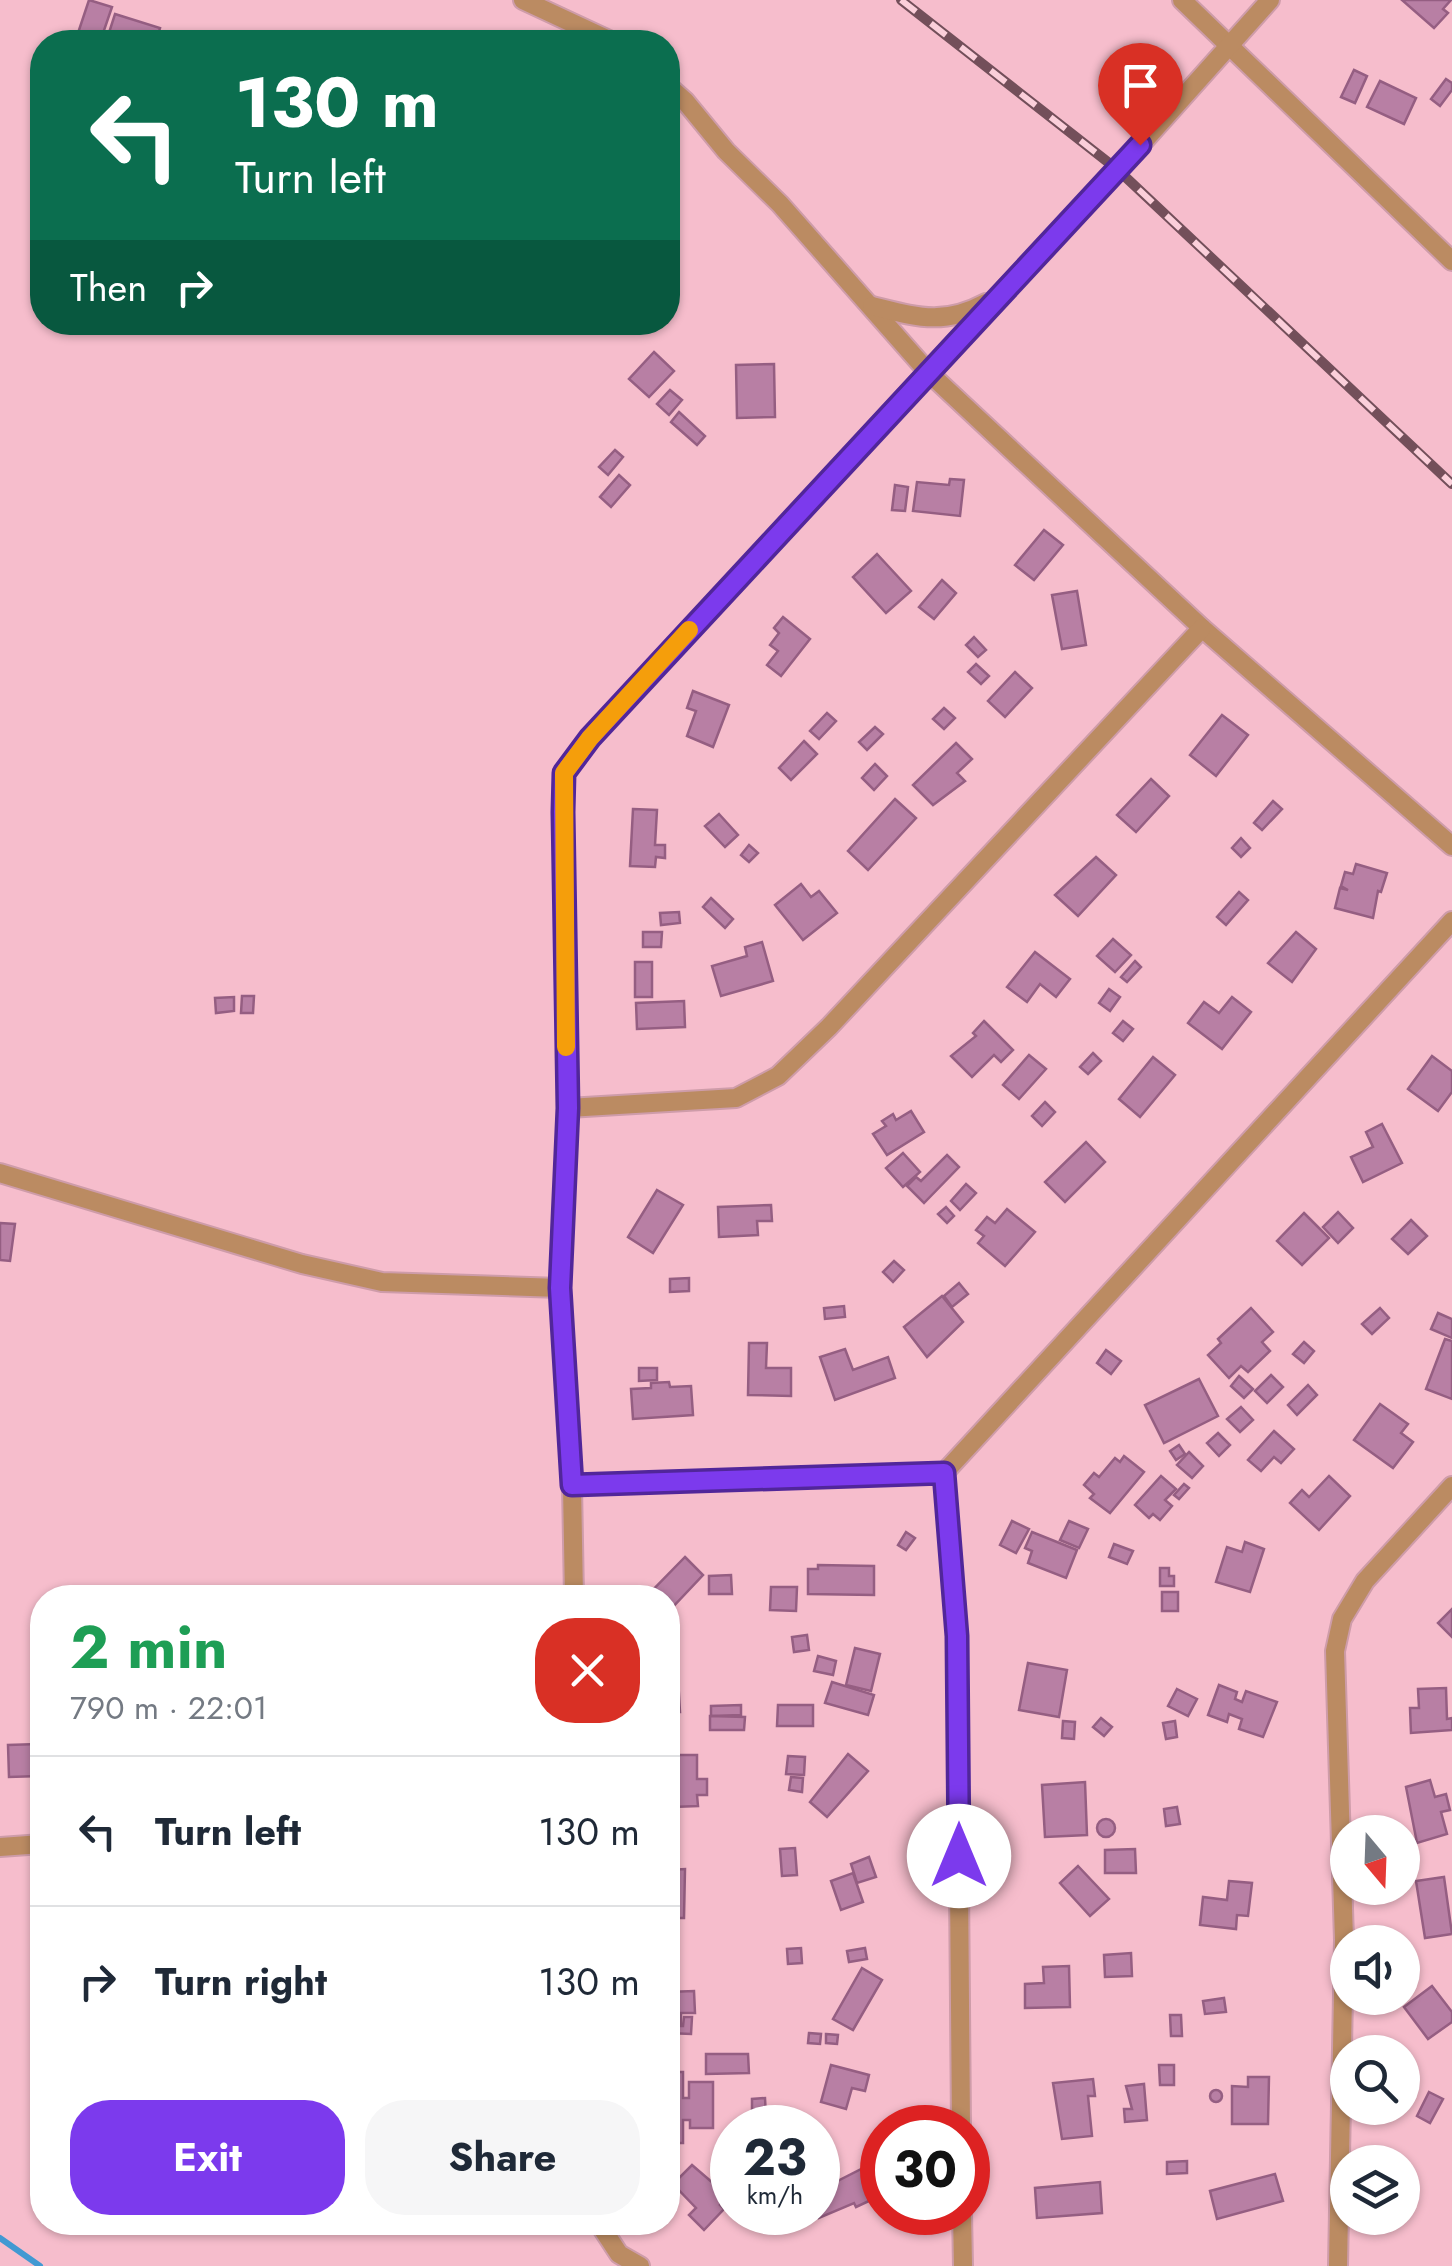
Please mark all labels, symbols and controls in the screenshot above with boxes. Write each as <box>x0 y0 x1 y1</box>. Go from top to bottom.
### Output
pin <box>1098 43 1183 146</box>
text: 130 m <box>235 52 439 153</box>
icon: arrive <box>1113 58 1168 113</box>
icon: left <box>70 70 200 200</box>
text: Turn left <box>235 145 386 210</box>
text: Then <box>70 260 147 315</box>
icon: right <box>167 260 222 315</box>
text: 2 min <box>70 1604 228 1691</box>
button: close <box>535 1618 640 1723</box>
text: 790 m · 22:01 <box>70 1685 267 1731</box>
icon: left <box>70 1804 125 1859</box>
text: Turn left <box>155 1804 301 1859</box>
text: 130 m <box>538 1804 640 1859</box>
position arrow <box>907 1804 1011 1908</box>
north arrow <box>1330 1815 1420 1905</box>
map controls <box>1330 1815 1420 2235</box>
button: sound <box>1330 1925 1420 2015</box>
icon: right <box>70 1954 125 2009</box>
text: Turn right <box>155 1954 327 2009</box>
text: 130 m <box>538 1954 640 2009</box>
button: search <box>1330 2035 1420 2125</box>
button: Exit <box>70 2100 345 2215</box>
button: Share <box>365 2100 640 2215</box>
speed limit sign: 30 <box>860 2105 990 2235</box>
text: 23 <box>743 2121 807 2194</box>
button: layers <box>1330 2145 1420 2235</box>
text: km/h <box>747 2177 803 2213</box>

